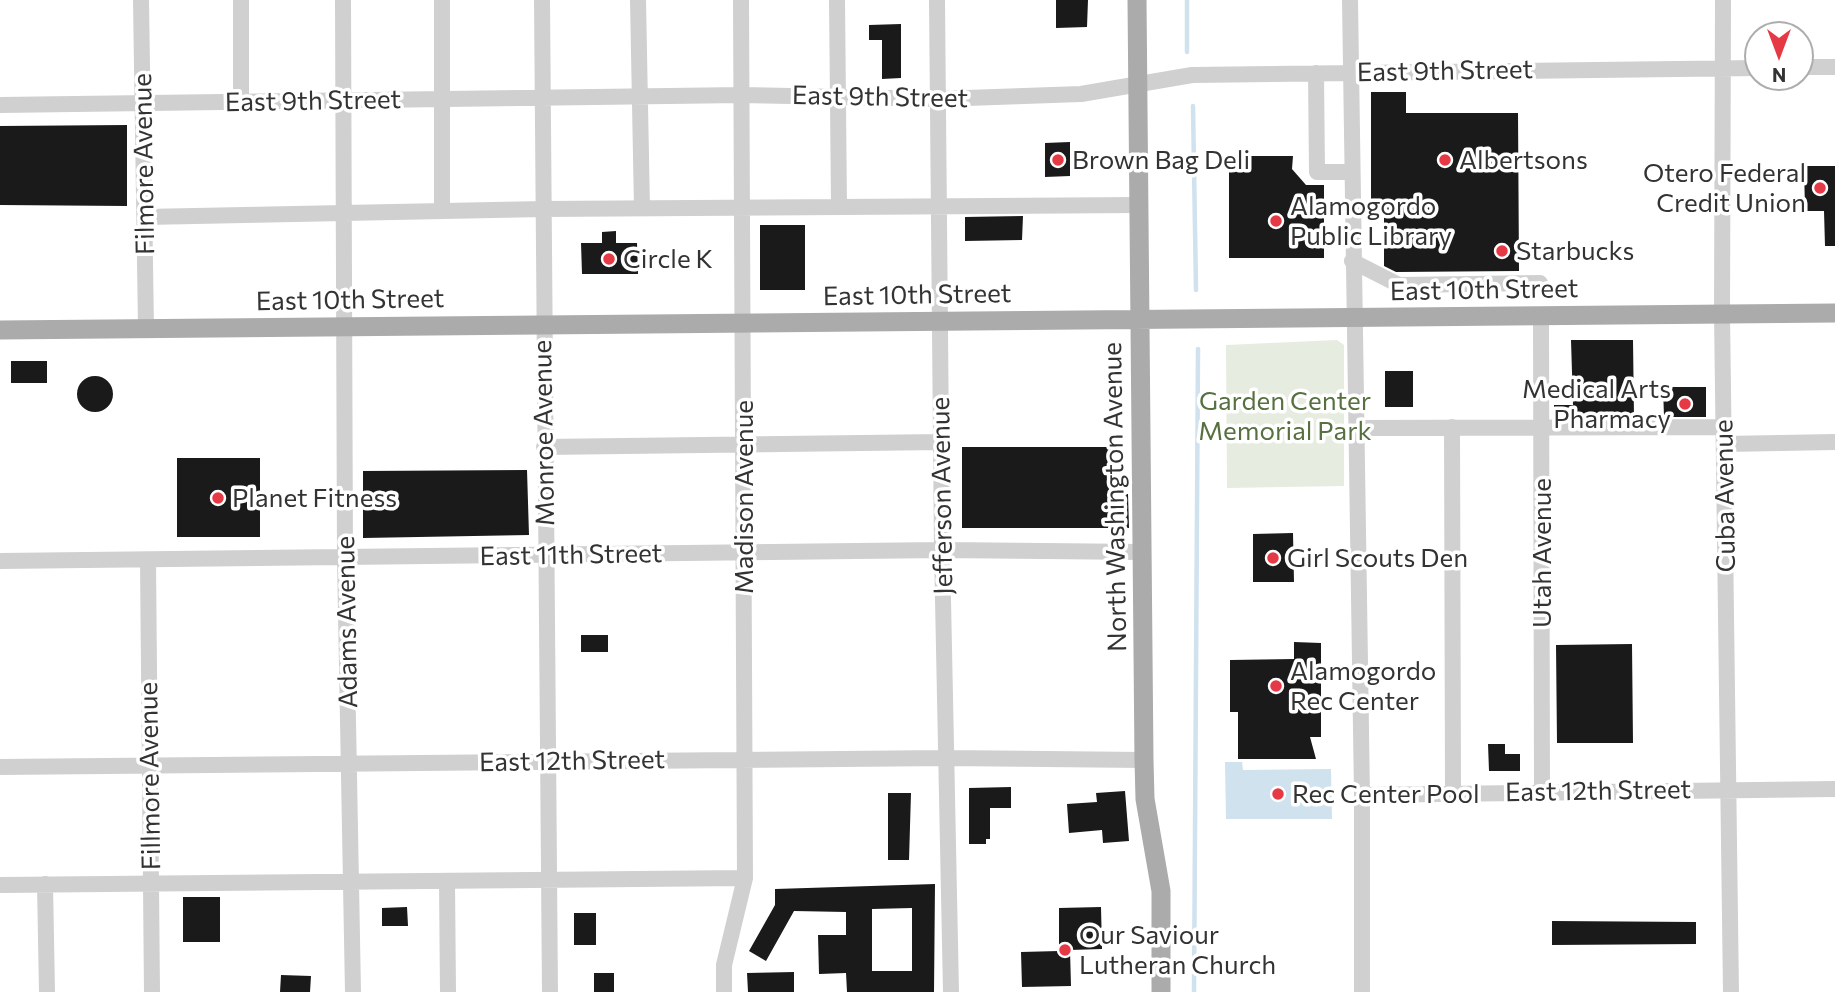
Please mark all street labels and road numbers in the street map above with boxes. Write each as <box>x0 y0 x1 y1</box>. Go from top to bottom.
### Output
street label: East 9th Street <box>1357 54 1533 88</box>
street label: Filmore Avenue <box>127 73 161 255</box>
street label: East 9th Street <box>792 80 968 114</box>
street label: East 9th Street <box>225 84 401 118</box>
street label: East 10th Street <box>1389 273 1579 307</box>
street label: East 10th Street <box>822 278 1012 312</box>
street label: East 10th Street <box>255 283 445 317</box>
street label: Monroe Avenue <box>527 340 561 526</box>
street label: North Washington Avenue <box>1097 342 1133 652</box>
street label: Jefferson Avenue <box>925 397 959 595</box>
street label: Madison Avenue <box>728 400 760 594</box>
street label: Cuba Avenue <box>1708 419 1742 573</box>
street label: Utah Avenue <box>1526 478 1558 628</box>
street label: Adams Avenue <box>330 536 364 708</box>
street label: East 11th Street <box>479 538 663 572</box>
street label: Fillmore Avenue <box>133 682 167 870</box>
street label: East 12th Street <box>479 744 665 778</box>
street label: East 12th Street <box>1505 774 1691 808</box>

